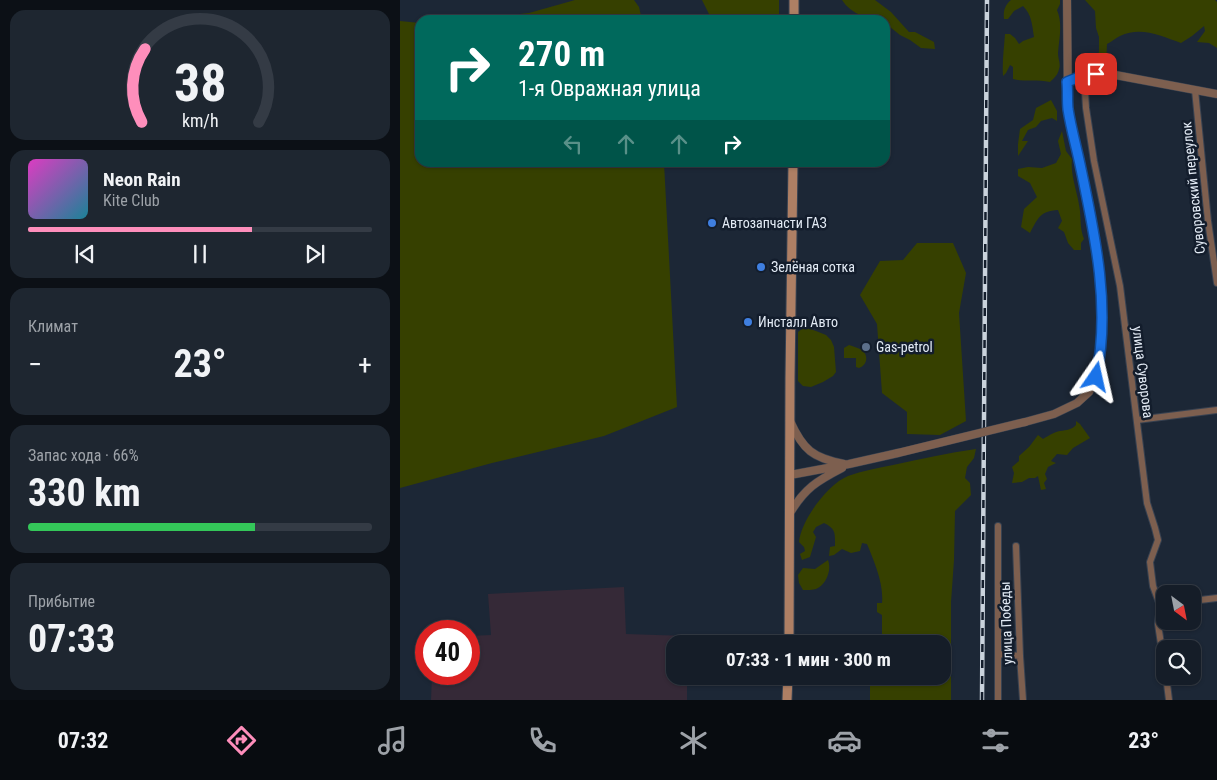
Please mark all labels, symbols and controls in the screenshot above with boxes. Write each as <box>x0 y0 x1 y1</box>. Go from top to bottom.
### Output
text: 270 m <box>518 34 605 75</box>
icon: right <box>435 35 500 100</box>
text: 38 <box>174 53 226 114</box>
pin <box>1075 53 1117 95</box>
icon: arrive <box>1082 60 1110 88</box>
text: 1-я Овражная улица <box>518 76 701 101</box>
text: km/h <box>182 110 218 131</box>
street label: Суворовский переулок <box>1178 121 1208 255</box>
icon: left <box>559 130 587 158</box>
icon: ahead <box>612 130 640 158</box>
icon: ahead <box>665 130 693 158</box>
icon: right <box>718 130 746 158</box>
text: Neon Rain <box>103 168 181 191</box>
text: Kite Club <box>103 191 160 210</box>
place label: Автозапчасти ГАЗ <box>722 215 827 231</box>
marker: Автозапчасти ГАЗ <box>706 217 718 229</box>
icon: previous <box>71 240 99 268</box>
icon: pause <box>186 240 214 268</box>
icon: next <box>301 240 329 268</box>
place label: Зелёная сотка <box>771 259 855 275</box>
marker: Зелёная сотка <box>755 261 767 273</box>
place label: Инсталл Авто <box>758 314 838 330</box>
marker: Инсталл Авто <box>742 316 754 328</box>
text: Климат <box>28 317 78 336</box>
street label: улица Суворова <box>1129 325 1157 419</box>
place label: Gas-petrol <box>876 339 933 355</box>
marker: Gas-petrol <box>860 341 872 353</box>
text: 23° <box>173 342 227 386</box>
text: − <box>28 348 42 381</box>
text: + <box>358 348 372 381</box>
position arrow <box>1069 350 1121 402</box>
text: Запас хода · 66% <box>28 446 139 465</box>
text: 330 km <box>28 471 141 515</box>
street label: улица Победы <box>997 581 1015 665</box>
north arrow <box>1156 585 1201 630</box>
map controls <box>1156 585 1201 685</box>
text: Прибытие <box>28 592 95 611</box>
text: 07:33 <box>28 617 115 661</box>
speed limit sign: 40 <box>415 620 480 685</box>
button: search <box>1156 640 1201 685</box>
text: 07:33 · 1 мин · 300 m <box>726 648 891 671</box>
icon: directions <box>224 723 259 758</box>
icon: music <box>375 723 410 758</box>
icon: phone <box>525 723 560 758</box>
icon: climate <box>676 723 711 758</box>
icon: car <box>827 723 862 758</box>
icon: filters <box>978 723 1013 758</box>
text: 07:32 <box>58 728 108 753</box>
text: 23° <box>1128 728 1159 753</box>

